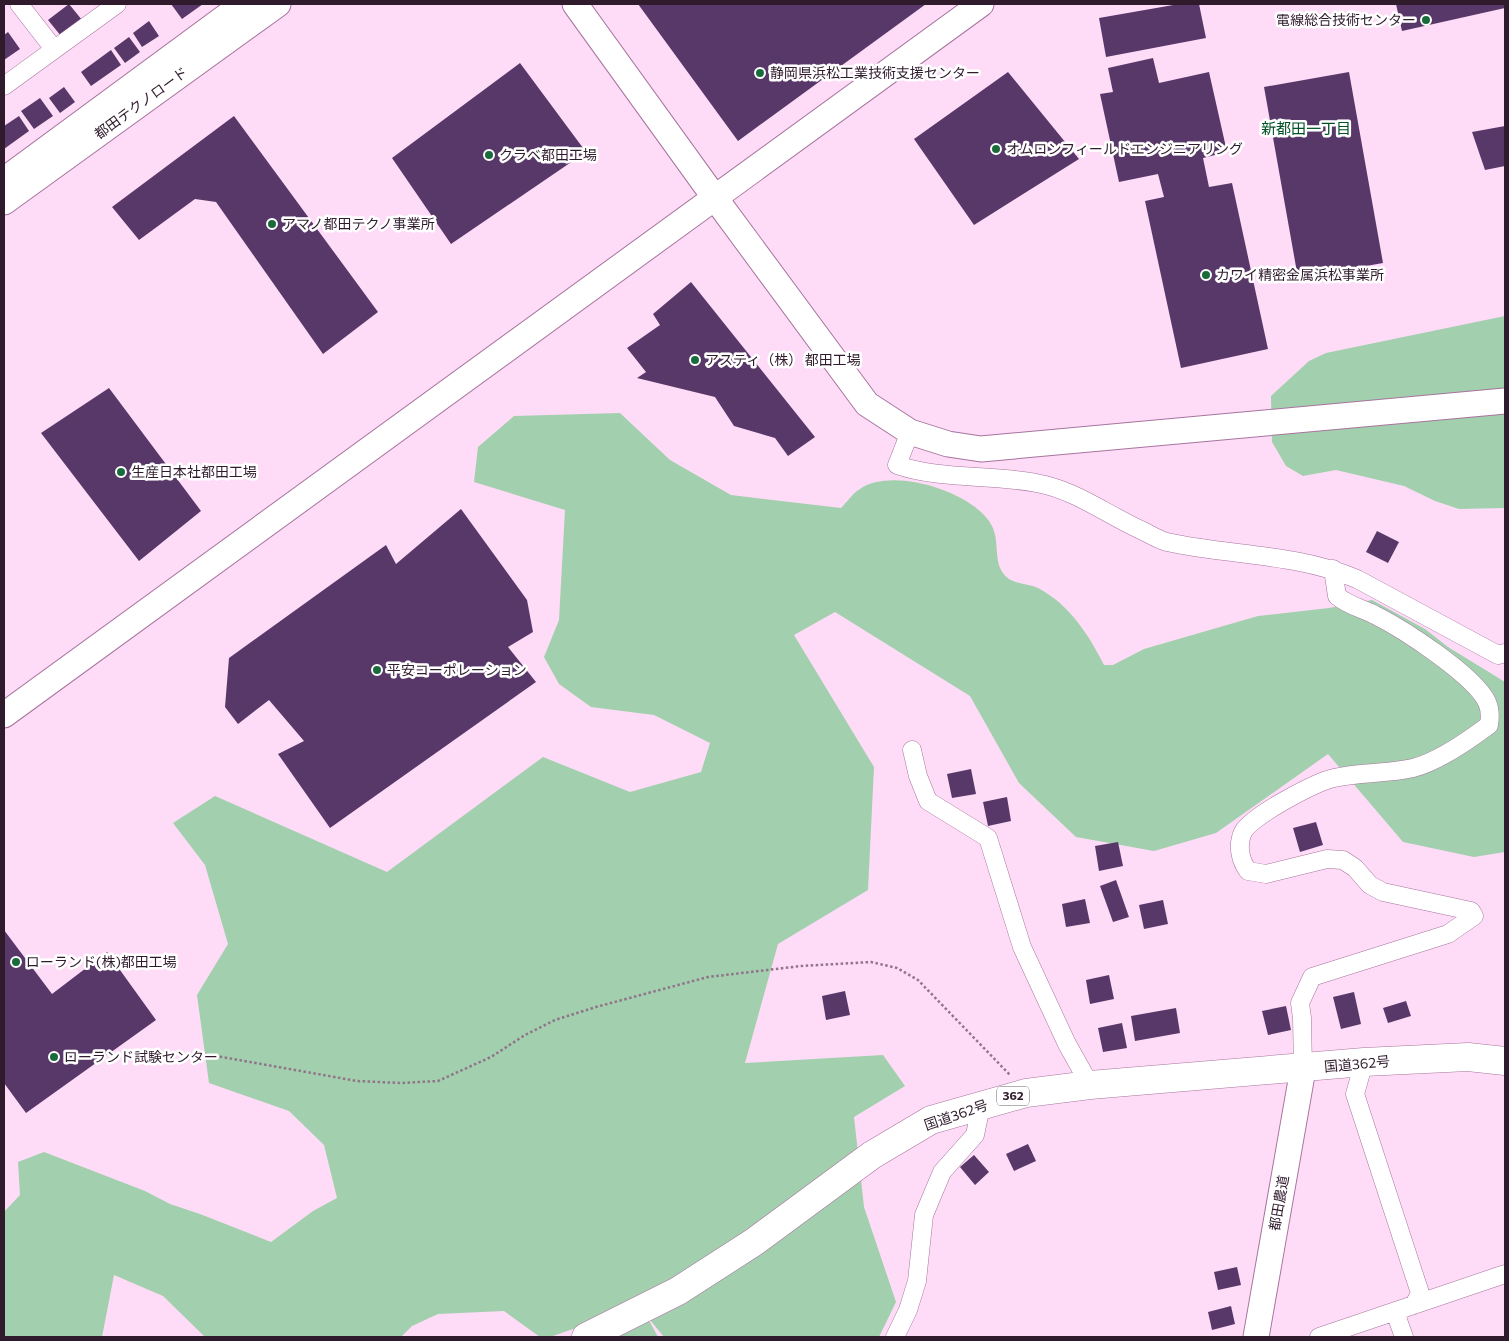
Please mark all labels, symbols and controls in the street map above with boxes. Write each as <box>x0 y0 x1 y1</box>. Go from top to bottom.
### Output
place label: 電線総合技術センター <box>1276 11 1416 28</box>
marker: 電線総合技術センター <box>1420 14 1432 26</box>
street label: 都田テクノロード <box>91 63 191 142</box>
place label: 静岡県浜松工業技術支援センター <box>770 64 980 81</box>
marker: 静岡県浜松工業技術支援センター <box>754 67 766 79</box>
district label: 新都田一丁目 <box>1261 119 1351 137</box>
place label: オムロンフィールドエンジニアリング <box>1006 140 1243 157</box>
marker: オムロンフィールドエンジニアリング <box>990 143 1002 155</box>
place label: クラベ都田工場 <box>499 146 597 163</box>
marker: クラベ都田工場 <box>483 149 495 161</box>
place label: アマノ都田テクノ事業所 <box>282 215 435 232</box>
marker: アマノ都田テクノ事業所 <box>266 218 278 230</box>
place label: カワイ精密金属浜松事業所 <box>1216 266 1384 283</box>
marker: カワイ精密金属浜松事業所 <box>1200 269 1212 281</box>
place label: アスティ（株） 都田工場 <box>705 351 861 368</box>
marker: アスティ（株） 都田工場 <box>689 354 701 366</box>
place label: 生産日本社都田工場 <box>131 463 257 480</box>
marker: 生産日本社都田工場 <box>115 466 127 478</box>
place label: 平安コーポレーション <box>387 661 527 678</box>
marker: 平安コーポレーション <box>371 664 383 676</box>
place label: ローランド(株)都田工場 <box>26 953 177 970</box>
marker: ローランド(株)都田工場 <box>10 956 22 968</box>
place label: ローランド試験センター <box>64 1048 218 1065</box>
marker: ローランド試験センター <box>48 1051 60 1063</box>
street label: 国道362号 <box>1323 1052 1391 1075</box>
road number: 362 <box>997 1086 1029 1106</box>
street label: 国道362号 <box>922 1096 990 1133</box>
street label: 都田農道 <box>1265 1174 1292 1232</box>

